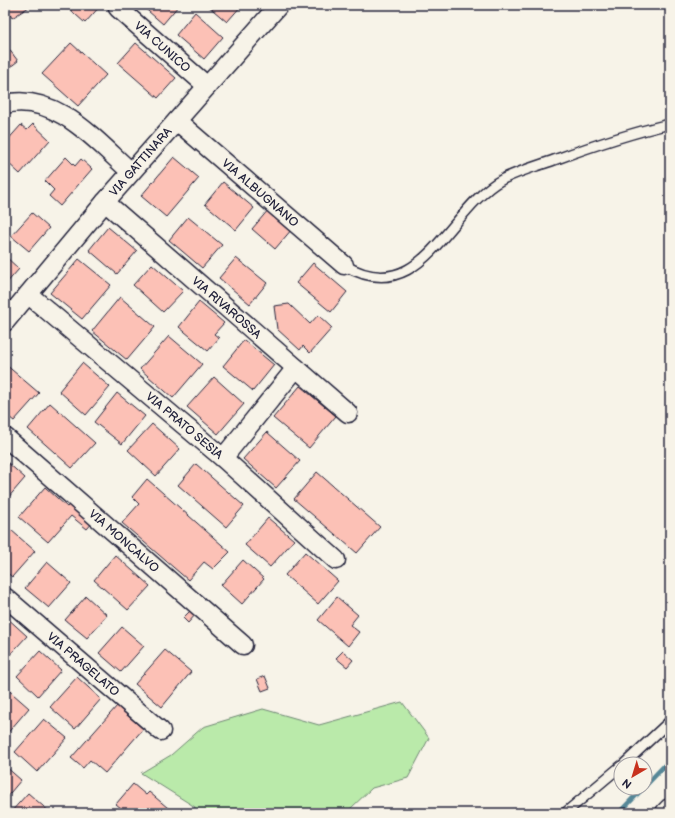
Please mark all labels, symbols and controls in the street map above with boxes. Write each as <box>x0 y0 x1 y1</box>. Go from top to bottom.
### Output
street label: VIA CUNICO <box>131 18 193 75</box>
street label: VIA GATTINARA <box>106 124 176 199</box>
street label: VIA ALBUGNANO <box>219 156 302 230</box>
street label: VIA RIVAROSSA <box>189 273 265 342</box>
street label: VIA PRATO SESIA <box>143 389 227 463</box>
street label: VIA MONCALVO <box>86 506 162 576</box>
street label: VIA PRAGELATO <box>44 629 122 699</box>
north arrow <box>613 756 653 796</box>
text: N <box>620 776 634 791</box>

